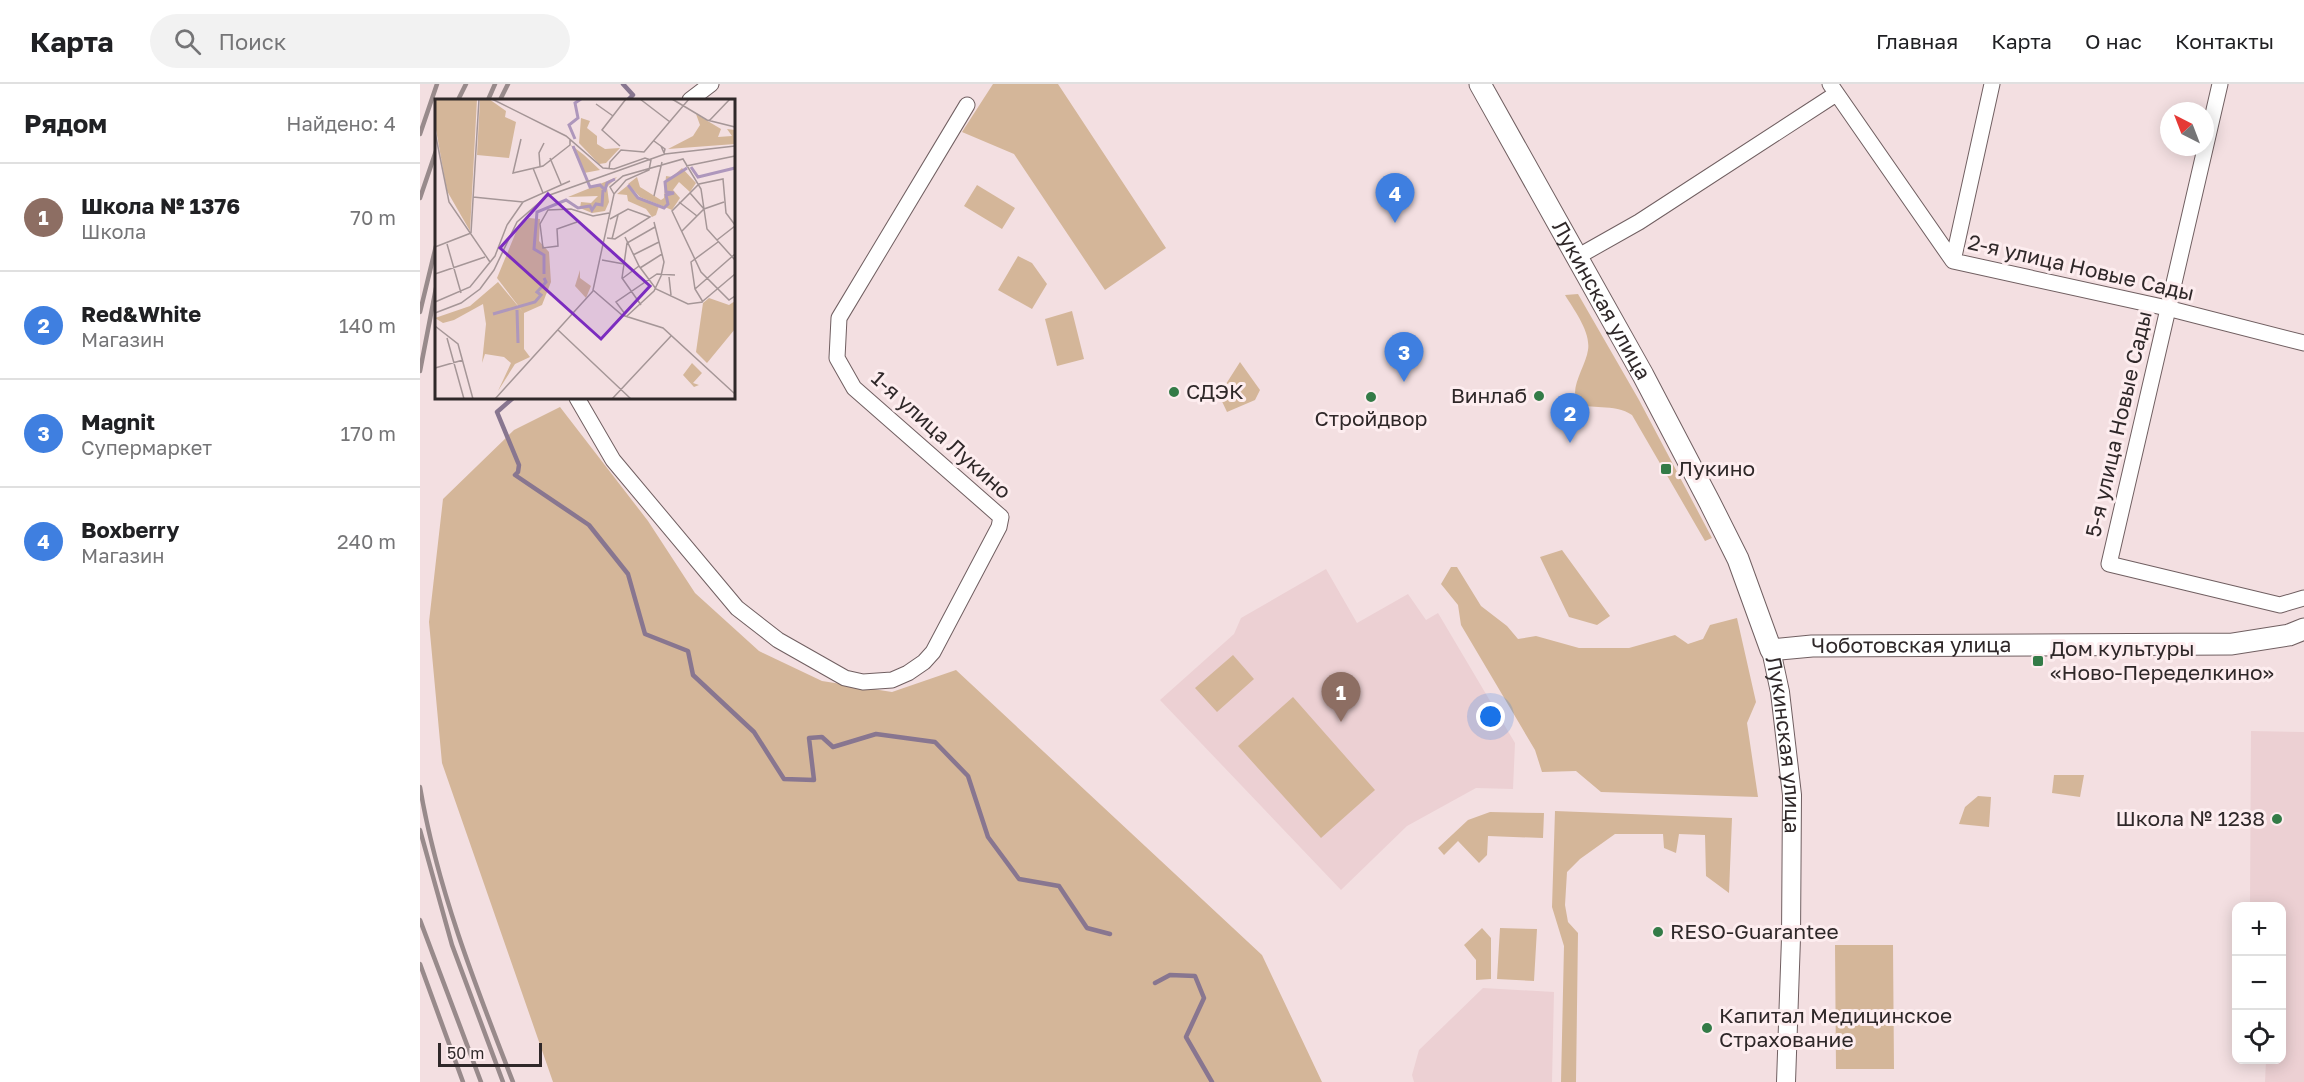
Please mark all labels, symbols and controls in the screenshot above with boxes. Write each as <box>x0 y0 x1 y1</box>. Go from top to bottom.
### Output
search box <box>150 14 570 68</box>
text: Карта <box>30 25 114 58</box>
icon: search <box>171 25 204 58</box>
text: Поиск <box>219 28 286 55</box>
text: Главная <box>1876 28 1958 54</box>
text: Карта <box>1991 28 2052 54</box>
text: О нас <box>2085 28 2142 54</box>
text: Контакты <box>2175 28 2274 54</box>
inset map <box>435 99 735 399</box>
north arrow <box>2160 102 2214 156</box>
text: Рядом <box>24 108 107 139</box>
text: Найдено: 4 <box>286 111 396 135</box>
pin: 4 <box>1376 174 1414 223</box>
text: Школа № 1376 <box>81 192 240 219</box>
text: 1 <box>38 205 49 229</box>
text: 70 m <box>350 205 396 229</box>
street label: Лукинская улица <box>1547 216 1657 384</box>
text: Школа <box>81 219 146 243</box>
street label: 2-я улица Новые Сады <box>1966 228 2197 306</box>
text: Red&White <box>81 300 201 327</box>
street label: 5-я улица Новые Сады <box>2079 308 2157 539</box>
text: 2 <box>37 313 50 337</box>
text: 140 m <box>339 313 396 337</box>
text: Магазин <box>81 327 165 351</box>
pin: 3 <box>1384 332 1424 382</box>
street label: 1-я улица Лукино <box>866 365 1017 504</box>
place label: СДЭК <box>1186 378 1244 404</box>
place label: Винлаб <box>1451 382 1527 408</box>
marker: СДЭК <box>1167 385 1181 399</box>
marker: Винлаб <box>1532 389 1546 403</box>
marker: Стройдвор <box>1364 390 1378 404</box>
pin: 2 <box>1550 394 1590 443</box>
place label: Стройдвор <box>1315 405 1427 431</box>
text: Magnit <box>81 408 155 435</box>
text: 3 <box>37 421 50 445</box>
text: 170 m <box>341 421 396 445</box>
text: Супермаркет <box>81 435 212 459</box>
place label: Лукино <box>1678 455 1755 481</box>
marker: Лукино <box>1659 462 1673 476</box>
text: Boxberry <box>81 516 179 543</box>
text: 4 <box>37 529 50 553</box>
text: 240 m <box>337 529 396 553</box>
text: Магазин <box>81 543 165 567</box>
street label: Чоботовская улица <box>1811 631 2012 658</box>
place label: Дом культуры «Ново-Переделкино» <box>2050 635 2274 685</box>
street label: Лукинская улица <box>1761 654 1806 834</box>
marker: Дом культуры «Ново-Переделкино» <box>2031 654 2045 668</box>
pin: 1 <box>1322 672 1360 722</box>
your location <box>1476 702 1505 731</box>
place label: Школа № 1238 <box>2115 805 2265 831</box>
marker: Школа № 1238 <box>2270 812 2284 826</box>
map controls <box>2232 902 2286 1064</box>
button: + <box>2232 902 2286 956</box>
place label: RESO-Guarantee <box>1670 918 1839 944</box>
marker: RESO-Guarantee <box>1651 925 1665 939</box>
button: − <box>2232 956 2286 1010</box>
place label: Капитал Медицинское Страхование <box>1719 1002 1952 1052</box>
button: locate <box>2232 1010 2286 1064</box>
marker: Капитал Медицинское Страхование <box>1700 1021 1714 1035</box>
scale bar <box>438 1040 542 1068</box>
text: 50 m <box>447 1043 484 1063</box>

